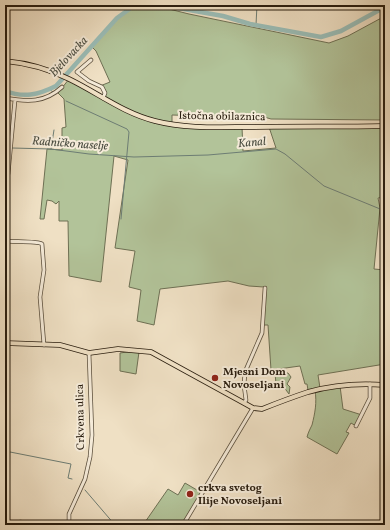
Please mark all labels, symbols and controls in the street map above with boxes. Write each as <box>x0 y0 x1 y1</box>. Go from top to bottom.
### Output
water label: Bjelovacka <box>46 33 92 81</box>
street label: Istočna obilaznica <box>178 109 266 125</box>
water label: Radničko naselje <box>31 133 109 155</box>
water label: Kanal <box>237 134 267 152</box>
place label: Mjesni Dom Novoseljani <box>223 365 286 393</box>
marker: Mjesni Dom Novoseljani <box>210 373 220 383</box>
street label: Crkvena ulica <box>73 383 89 450</box>
place label: crkva svetog Ilije Novoseljani <box>198 481 282 509</box>
marker: crkva svetog Ilije Novoseljani <box>185 489 195 499</box>

